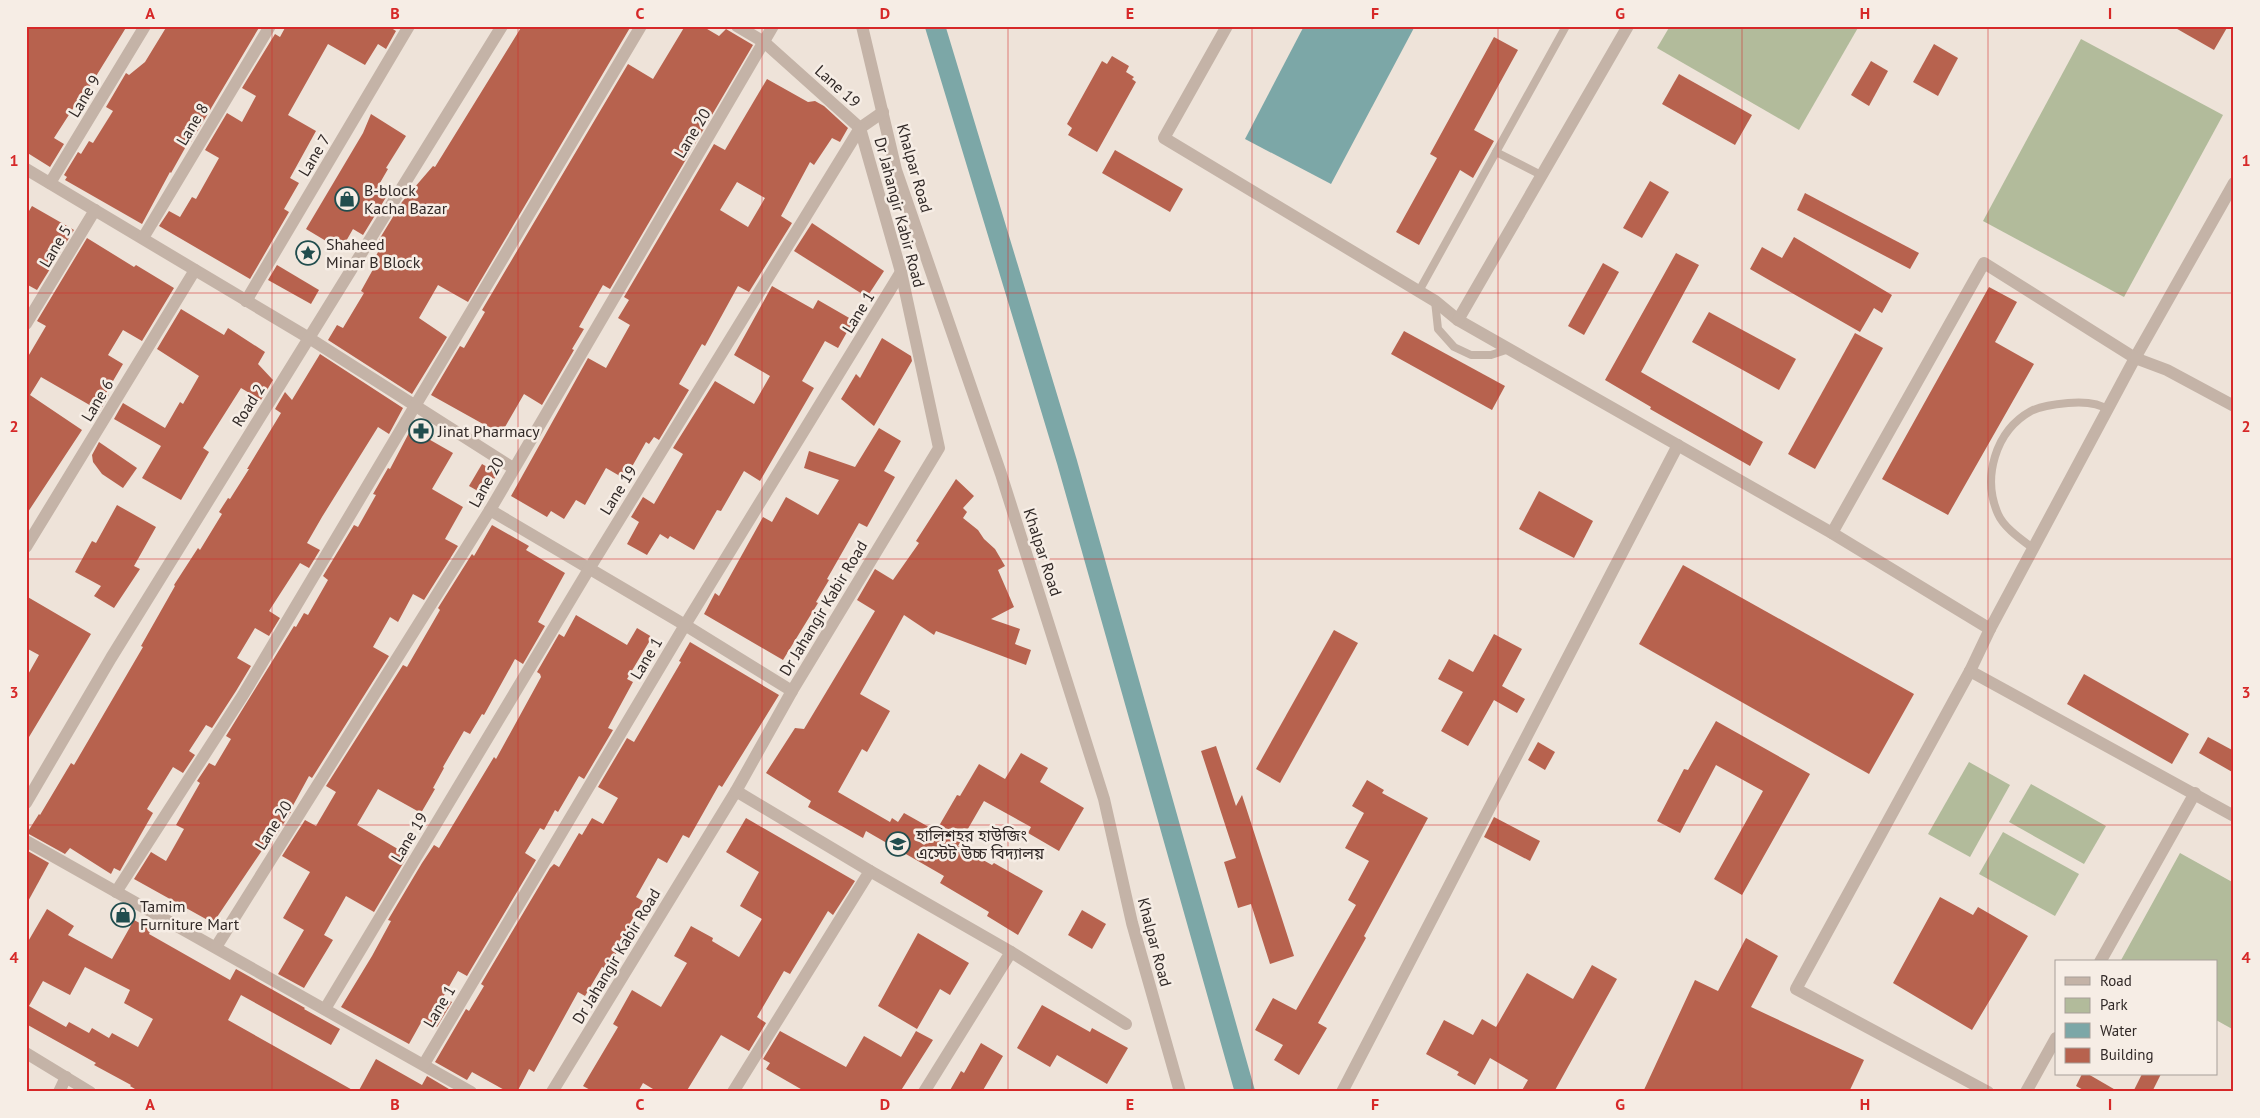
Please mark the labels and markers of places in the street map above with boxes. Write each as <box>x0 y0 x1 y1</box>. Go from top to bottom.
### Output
place label: B-block Kacha Bazar <box>364 180 448 218</box>
shop icon: B-block Kacha Bazar <box>334 186 360 212</box>
place label: Shaheed Minar B Block <box>326 234 421 272</box>
place icon: Shaheed Minar B Block <box>295 240 321 266</box>
pharmacy icon: Jinat Pharmacy <box>408 418 434 444</box>
place label: Jinat Pharmacy <box>437 421 540 441</box>
place label: হালিশহর হাউজিং এস্টেট উচ্চ বিদ্যালয় <box>915 825 1045 863</box>
school or university icon: হালিশহর হাউজিং এস্টেট উচ্চ বিদ্যালয় <box>885 831 911 857</box>
place label: Tamim Furniture Mart <box>140 896 240 934</box>
shop icon: Tamim Furniture Mart <box>110 902 136 928</box>

